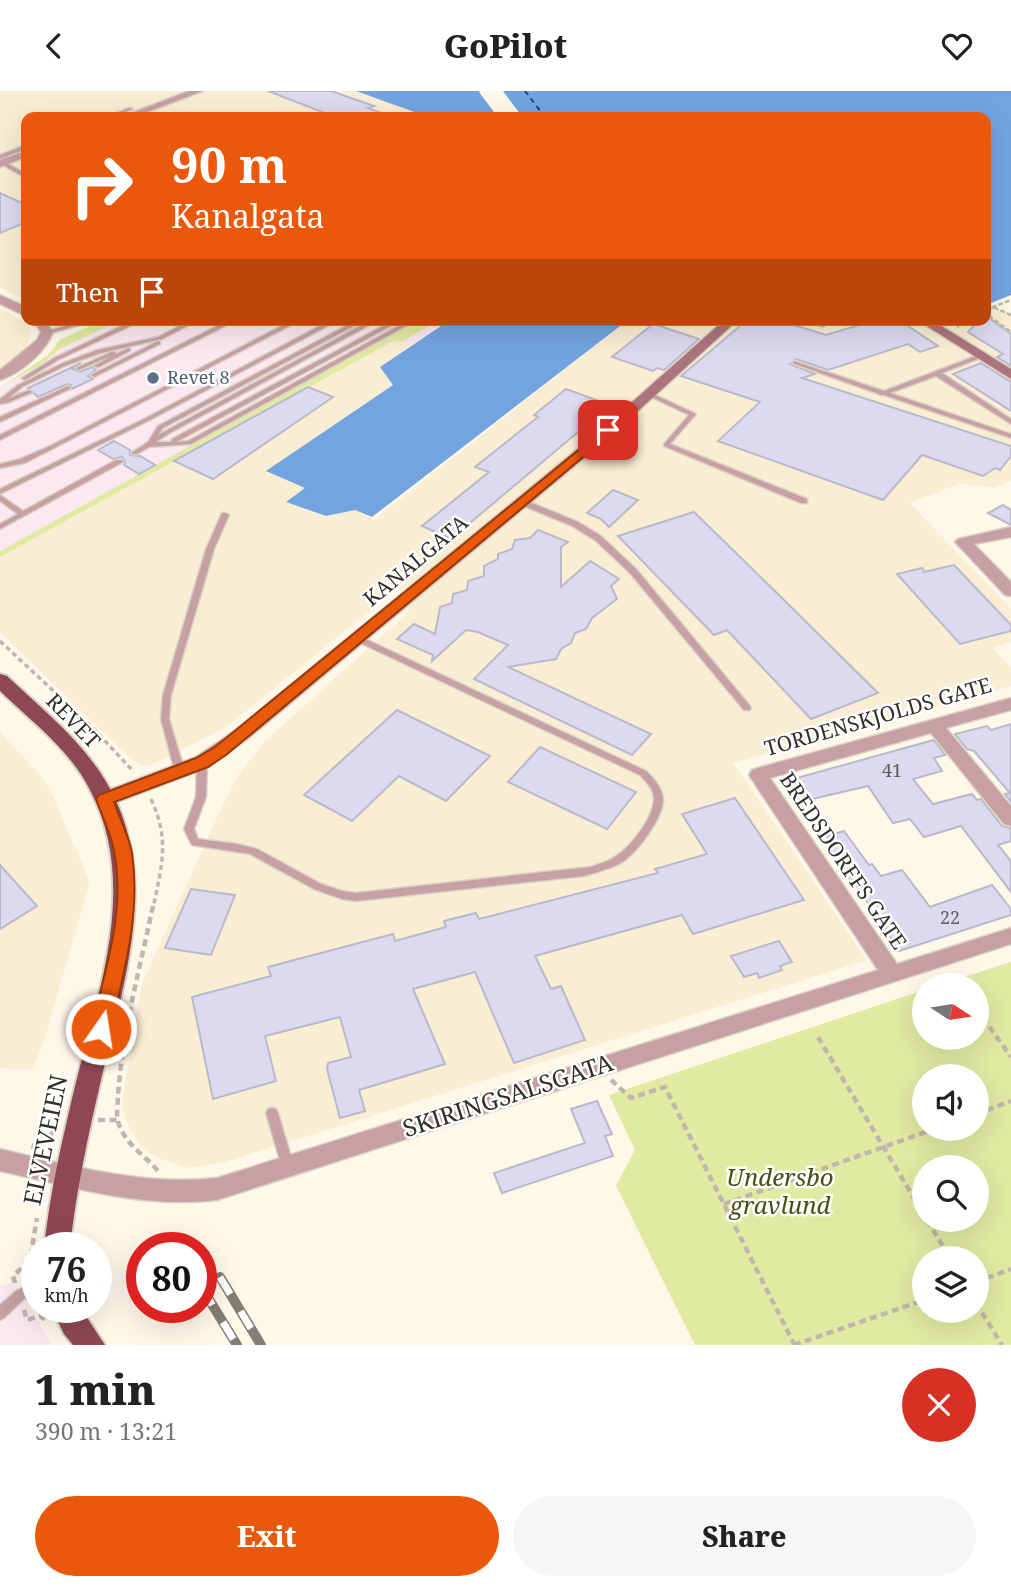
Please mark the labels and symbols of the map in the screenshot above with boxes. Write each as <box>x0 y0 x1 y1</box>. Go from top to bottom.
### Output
place label: Revet 8 <box>167 365 230 389</box>
marker: Revet 8 <box>145 370 161 386</box>
pin <box>578 400 638 460</box>
street label: KANALGATA <box>357 508 474 612</box>
street label: TORDENSKJOLDS GATE <box>761 670 995 762</box>
street label: REVET <box>41 687 107 754</box>
house number: 41 <box>882 758 902 782</box>
street label: BREDSDORFFS GATE <box>774 766 914 955</box>
house number: 22 <box>940 905 960 929</box>
north arrow <box>912 973 989 1050</box>
position arrow <box>64 992 138 1066</box>
street label: SKIRINGSALSGATA <box>398 1045 617 1144</box>
street label: ELVEVEIEN <box>15 1071 74 1208</box>
park label: Undersbo gravlund <box>726 1160 834 1221</box>
speed limit sign: 80 <box>126 1232 217 1323</box>

